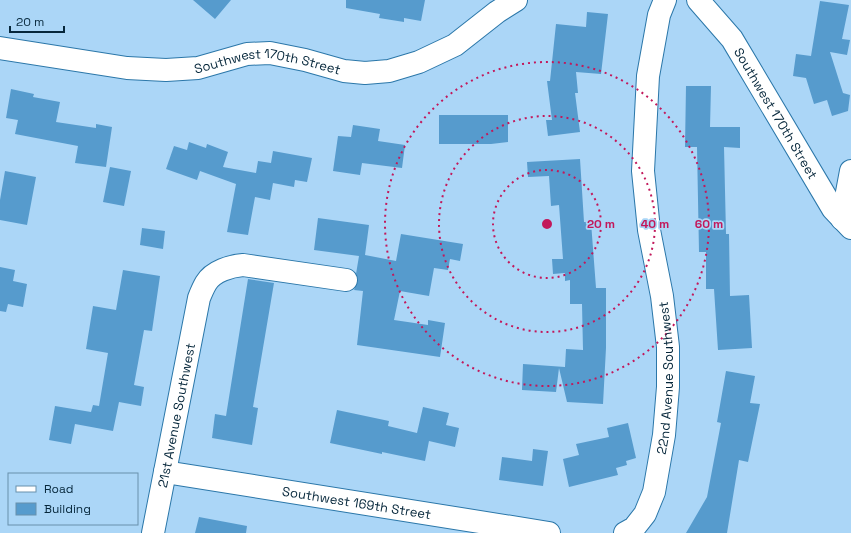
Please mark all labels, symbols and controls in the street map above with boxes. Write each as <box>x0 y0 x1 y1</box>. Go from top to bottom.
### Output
scale bar <box>10 8 64 34</box>
text: 20 m <box>16 14 44 30</box>
street label: Southwest 170th Street <box>730 44 822 182</box>
street label: Southwest 170th Street <box>192 45 343 78</box>
text: 20 m <box>587 216 615 232</box>
text: 40 m <box>641 216 669 232</box>
text: 60 m <box>695 216 723 232</box>
centre of rings <box>540 217 554 231</box>
street label: 22nd Avenue Southwest <box>652 301 677 455</box>
street label: 21st Avenue Southwest <box>154 341 199 489</box>
legend <box>8 473 138 525</box>
text: Road <box>44 481 73 497</box>
street label: Southwest 169th Street <box>281 482 432 523</box>
text: Building <box>44 501 91 517</box>

